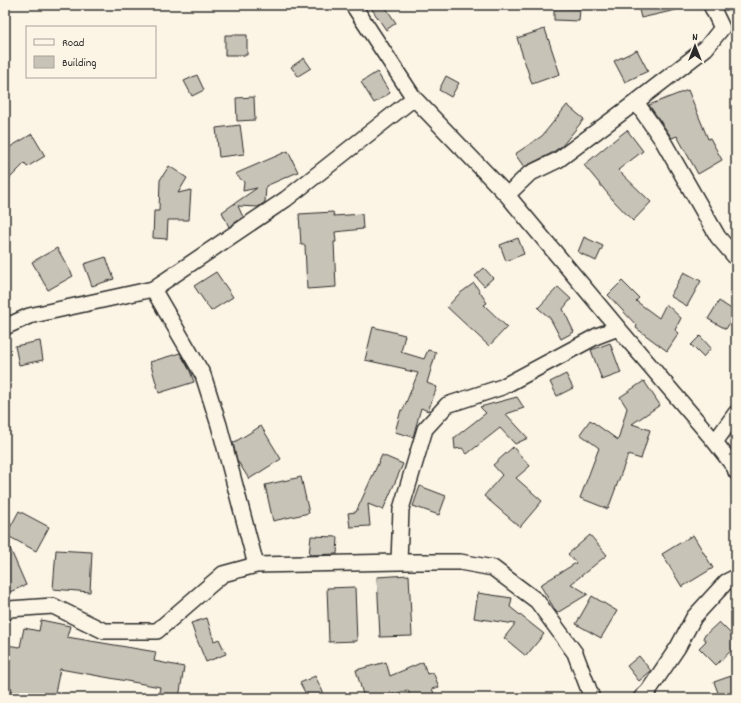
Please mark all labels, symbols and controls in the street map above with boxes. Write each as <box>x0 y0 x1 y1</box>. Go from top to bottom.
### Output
legend <box>26 26 156 78</box>
north arrow <box>675 26 715 66</box>
text: N <box>692 30 698 46</box>
text: Road <box>62 35 84 52</box>
text: Building <box>62 55 97 72</box>

